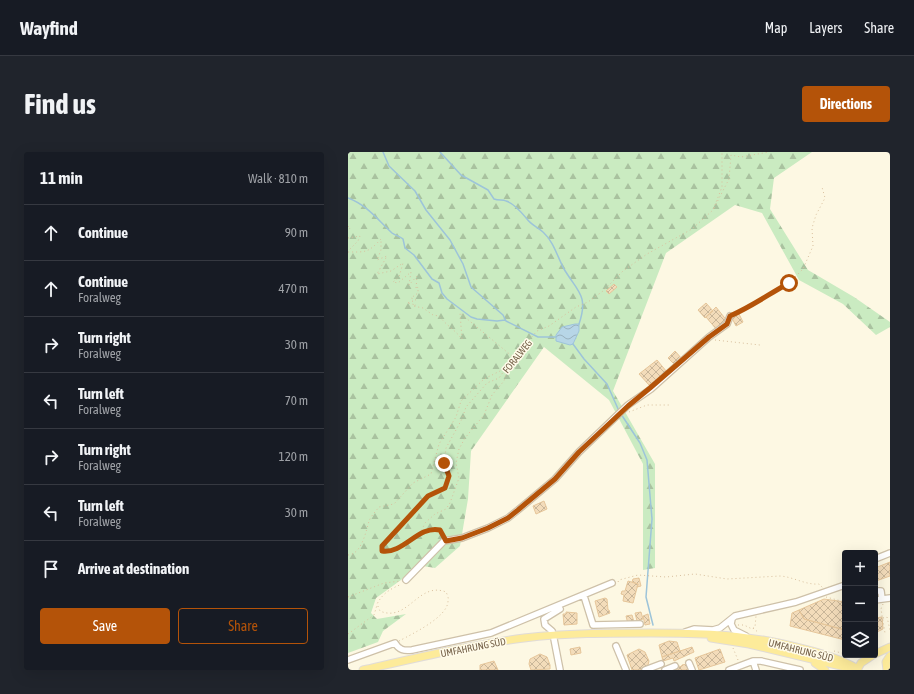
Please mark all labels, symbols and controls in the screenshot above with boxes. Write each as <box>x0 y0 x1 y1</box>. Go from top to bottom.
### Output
text: Wayfind <box>20 17 78 39</box>
text: Map <box>765 20 787 36</box>
text: Layers <box>809 20 842 36</box>
text: Share <box>864 20 894 36</box>
button: Directions <box>802 86 890 122</box>
text: Find us <box>24 88 96 120</box>
text: 11 min <box>40 168 83 188</box>
text: Walk · 810 m <box>248 171 308 186</box>
icon: ahead <box>40 222 62 244</box>
text: Continue <box>78 224 128 241</box>
text: 90 m <box>285 225 308 240</box>
text: Continue <box>78 273 128 290</box>
route start <box>780 274 798 292</box>
icon: ahead <box>40 278 62 300</box>
text: 470 m <box>279 281 308 296</box>
text: Foralweg <box>78 290 121 305</box>
text: Turn right <box>78 329 131 346</box>
icon: right <box>40 334 62 356</box>
text: 30 m <box>285 337 308 352</box>
street label: FORALWEG <box>501 337 534 375</box>
text: Foralweg <box>78 346 121 361</box>
text: Turn left <box>78 385 124 402</box>
icon: left <box>40 390 62 412</box>
text: 70 m <box>285 393 308 408</box>
text: Foralweg <box>78 402 121 417</box>
text: Turn right <box>78 441 131 458</box>
icon: right <box>40 446 62 468</box>
text: 120 m <box>279 449 308 464</box>
route end <box>435 454 453 472</box>
text: Foralweg <box>78 458 121 473</box>
text: Turn left <box>78 497 124 514</box>
icon: left <box>40 502 62 524</box>
text: 30 m <box>285 505 308 520</box>
text: Foralweg <box>78 514 121 529</box>
map controls <box>842 550 878 658</box>
button: + <box>842 550 878 586</box>
icon: arrive <box>40 558 62 580</box>
text: Arrive at destination <box>78 560 189 577</box>
button: − <box>842 586 878 622</box>
button: Save <box>40 608 170 644</box>
button: Share <box>178 608 308 644</box>
button: layers <box>842 622 878 658</box>
street label: UMFAHRUNG SÜD <box>439 636 507 659</box>
street label: UMFAHRUNG SÜD <box>767 637 835 664</box>

